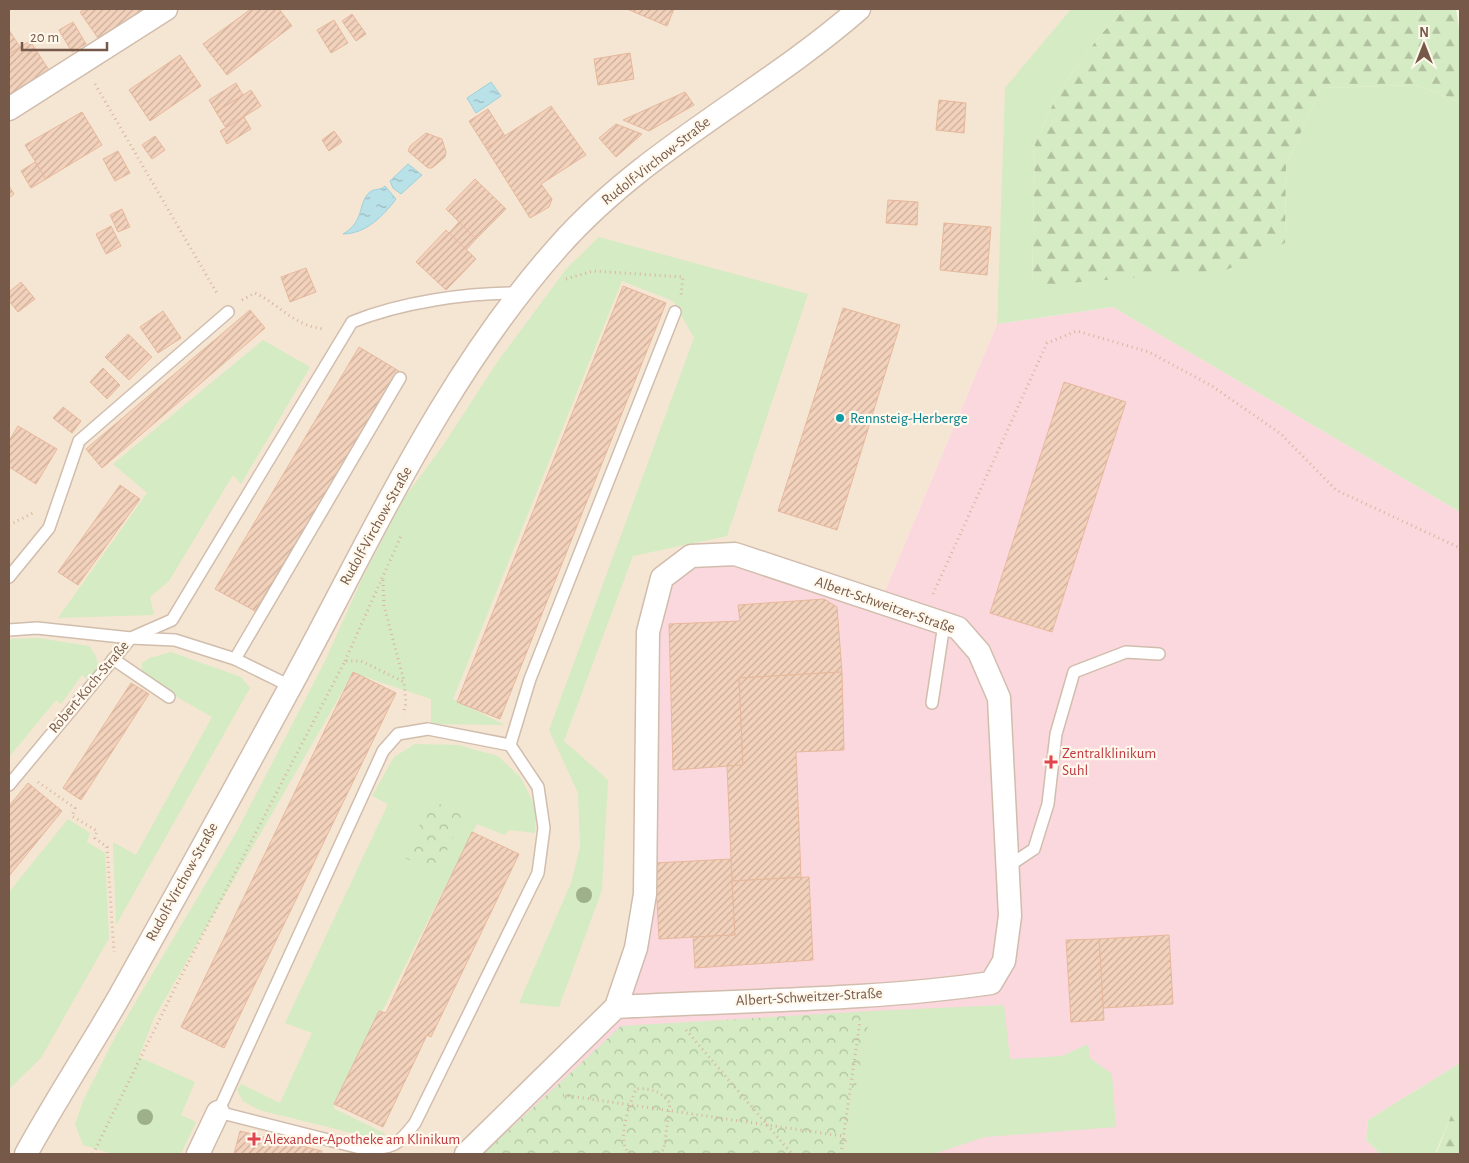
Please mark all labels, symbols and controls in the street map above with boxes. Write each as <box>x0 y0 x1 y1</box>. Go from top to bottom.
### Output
scale bar <box>22 20 108 52</box>
north arrow <box>1399 20 1449 70</box>
text: N <box>1419 26 1429 40</box>
text: 20 m <box>30 30 59 45</box>
street label: Rudolf-Virchow-Straße <box>599 114 713 208</box>
place label: Rennsteig-Herberge <box>850 411 968 426</box>
marker: Rennsteig-Herberge <box>834 412 846 424</box>
street label: Rudolf-Virchow-Straße <box>337 464 415 588</box>
street label: Albert-Schweitzer-Straße <box>813 574 957 636</box>
street label: Robert-Koch-Straße <box>46 638 132 736</box>
place label: Zentralklinikum Suhl <box>1062 746 1156 778</box>
marker: Zentralklinikum Suhl <box>1044 755 1058 769</box>
street label: Rudolf-Virchow-Straße <box>143 820 221 944</box>
street label: Albert-Schweitzer-Straße <box>735 986 883 1008</box>
place label: Alexander-Apotheke am Klinikum <box>264 1132 460 1147</box>
marker: Alexander-Apotheke am Klinikum <box>248 1133 260 1145</box>

